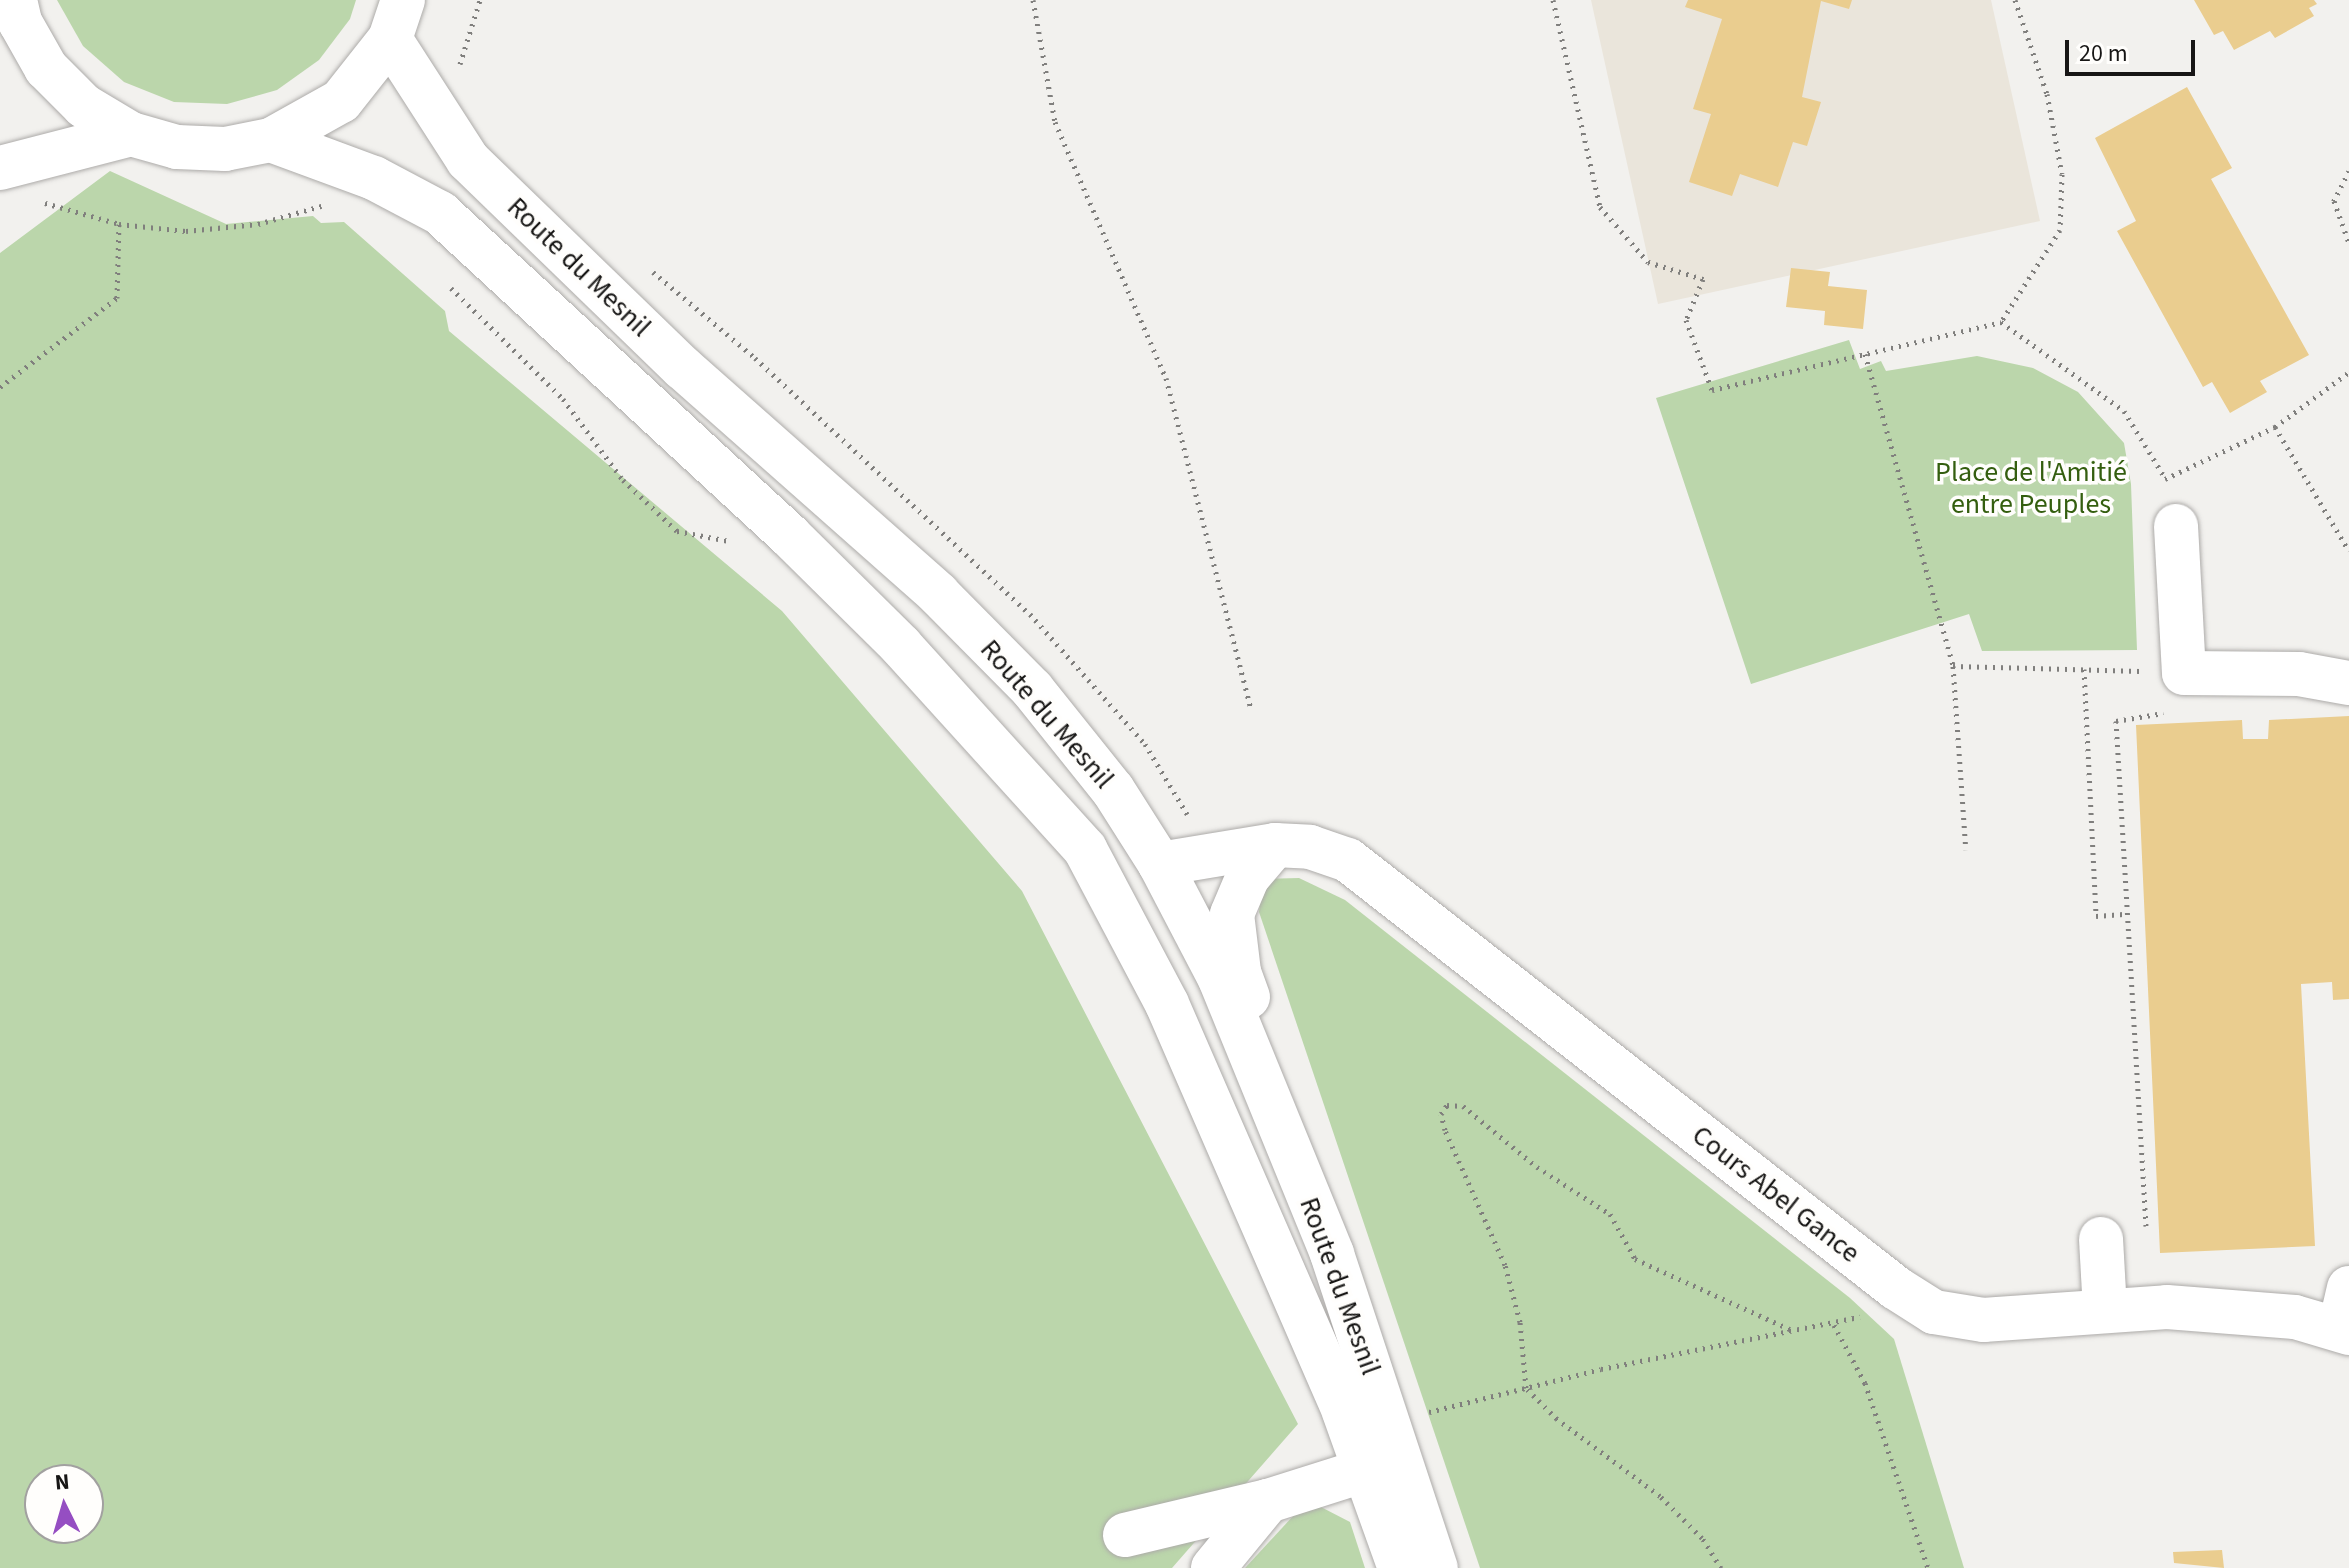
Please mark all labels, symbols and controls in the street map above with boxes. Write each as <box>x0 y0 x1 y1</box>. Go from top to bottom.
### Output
scale bar <box>2069 24 2199 74</box>
text: 20 m <box>2079 36 2128 71</box>
street label: Route du Mesnil <box>500 190 658 344</box>
park label: Place de l'Amitié entre Peuples <box>1935 455 2127 521</box>
street label: Route du Mesnil <box>973 633 1121 795</box>
street label: Cours Abel Gance <box>1686 1118 1866 1270</box>
street label: Route du Mesnil <box>1292 1193 1388 1379</box>
north arrow <box>24 1464 104 1544</box>
text: N <box>53 1466 71 1499</box>

